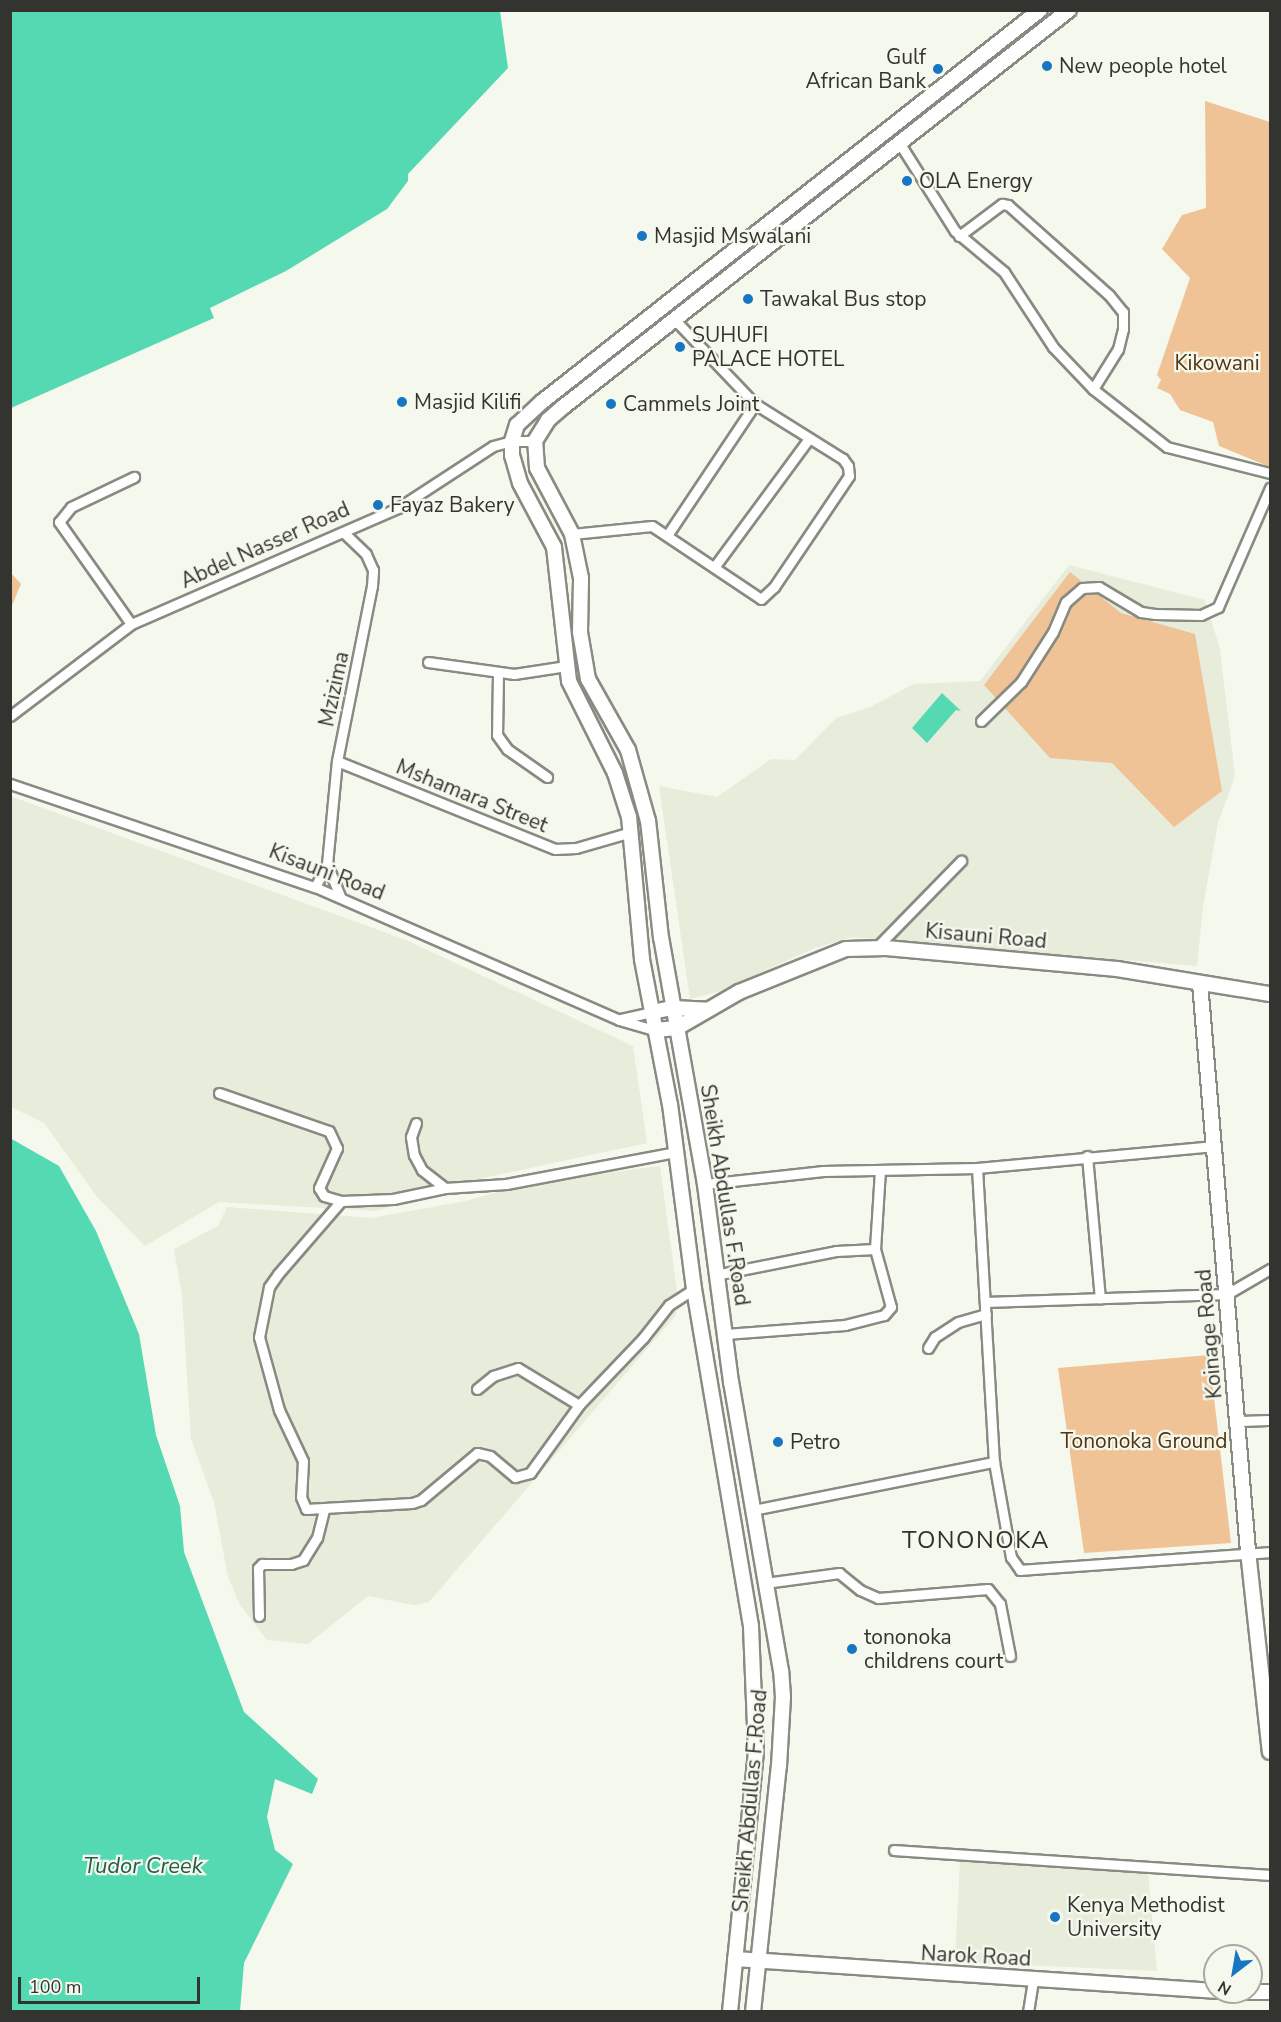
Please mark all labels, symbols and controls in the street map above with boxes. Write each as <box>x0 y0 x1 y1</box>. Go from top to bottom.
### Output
place label: Gulf African Bank <box>806 44 926 94</box>
place label: New people hotel <box>1059 53 1227 79</box>
marker: New people hotel <box>1040 59 1054 73</box>
marker: Gulf African Bank <box>931 62 945 76</box>
place label: OLA Energy <box>919 168 1033 194</box>
marker: OLA Energy <box>900 174 914 188</box>
place label: Masjid Mswalani <box>654 223 811 249</box>
marker: Masjid Mswalani <box>635 229 649 243</box>
place label: Tawakal Bus stop <box>760 286 926 312</box>
marker: Tawakal Bus stop <box>741 292 755 306</box>
place label: SUHUFI PALACE HOTEL <box>692 322 844 372</box>
marker: SUHUFI PALACE HOTEL <box>673 340 687 354</box>
park label: Kikowani <box>1174 350 1260 376</box>
place label: Masjid Kilifi <box>414 389 521 415</box>
place label: Cammels Joint <box>623 391 759 417</box>
marker: Masjid Kilifi <box>395 395 409 409</box>
marker: Cammels Joint <box>604 397 618 411</box>
place label: Fayaz Bakery <box>390 492 515 518</box>
street label: Abdel Nasser Road <box>177 496 353 594</box>
marker: Fayaz Bakery <box>371 498 385 512</box>
street label: Mzizima <box>314 649 354 729</box>
street label: Mshamara Street <box>392 754 552 838</box>
street label: Kisauni Road <box>266 838 388 906</box>
street label: Kisauni Road <box>924 918 1048 954</box>
street label: Sheikh Abdullas F.Road <box>695 1082 755 1308</box>
street label: Koinage Road <box>1191 1268 1227 1400</box>
park label: Tononoka Ground <box>1060 1428 1228 1454</box>
place label: Petro <box>790 1429 840 1455</box>
marker: Petro <box>771 1435 785 1449</box>
district label: TONONOKA <box>902 1527 1050 1555</box>
place label: tononoka childrens court <box>864 1624 1003 1674</box>
marker: tononoka childrens court <box>845 1642 859 1656</box>
street label: Sheikh Abdullas F.Road <box>728 1688 772 1914</box>
water label: Tudor Creek <box>83 1854 203 1880</box>
place label: Kenya Methodist University <box>1067 1892 1225 1942</box>
marker: Kenya Methodist University <box>1048 1910 1062 1924</box>
street label: Narok Road <box>920 1941 1032 1971</box>
north arrow <box>1203 1944 1263 2004</box>
scale bar <box>21 1965 202 2003</box>
text: 100 m <box>29 1975 81 1999</box>
text: N <box>1214 1975 1236 2000</box>

